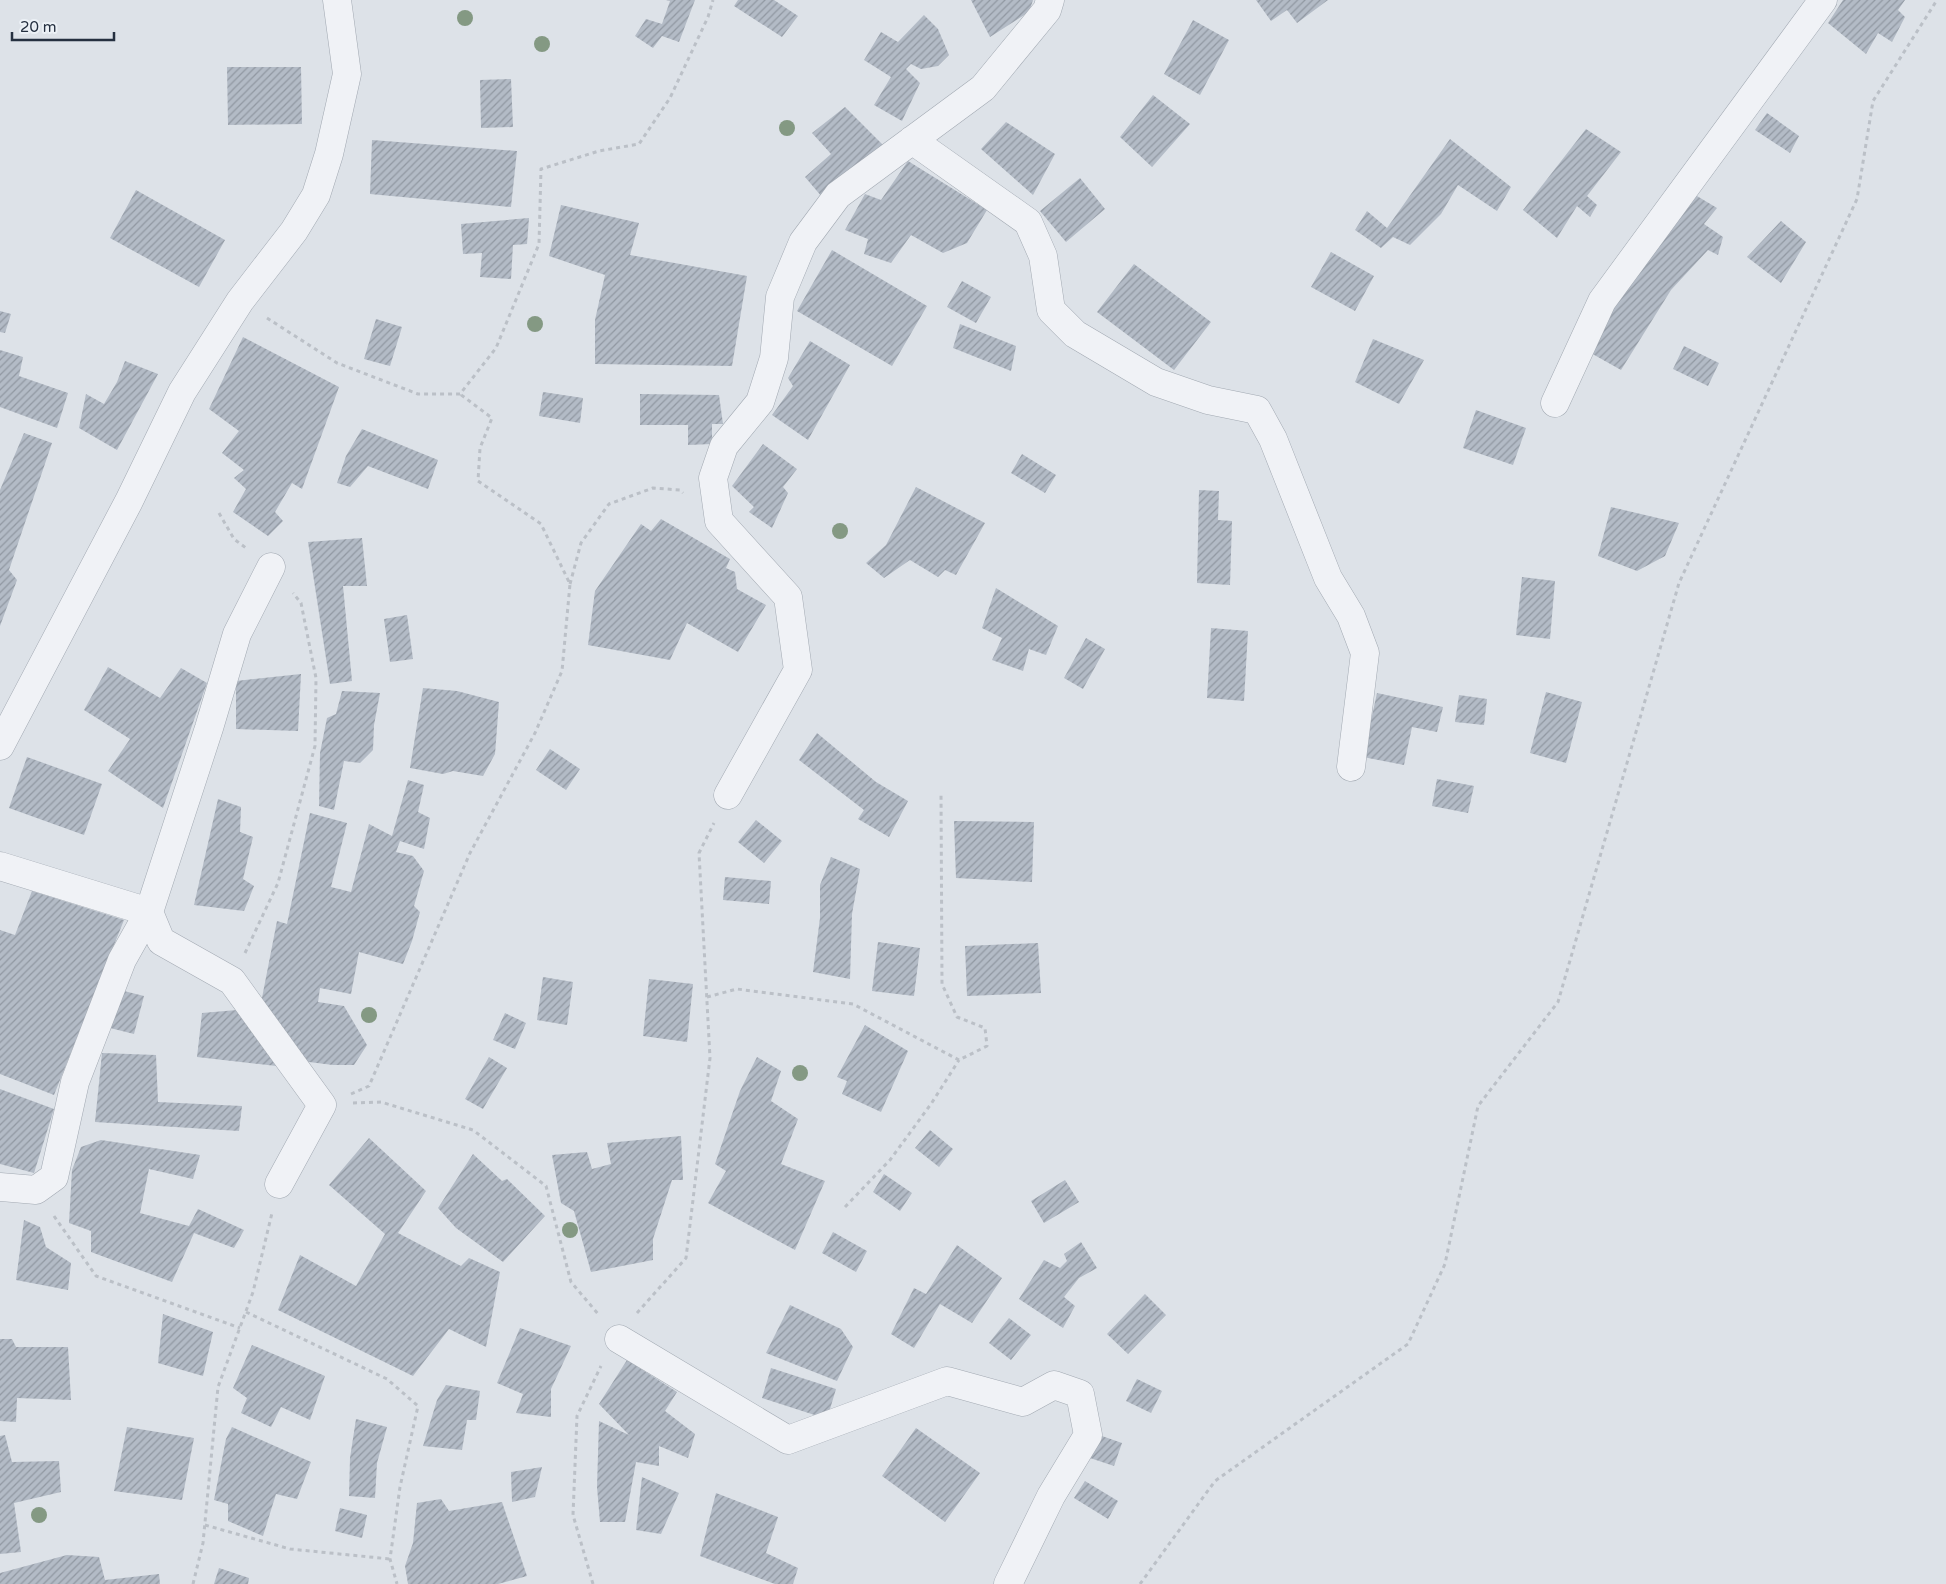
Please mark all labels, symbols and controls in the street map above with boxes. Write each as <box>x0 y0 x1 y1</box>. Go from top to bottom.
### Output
scale bar <box>12 10 115 42</box>
text: 20 m <box>20 18 57 36</box>

